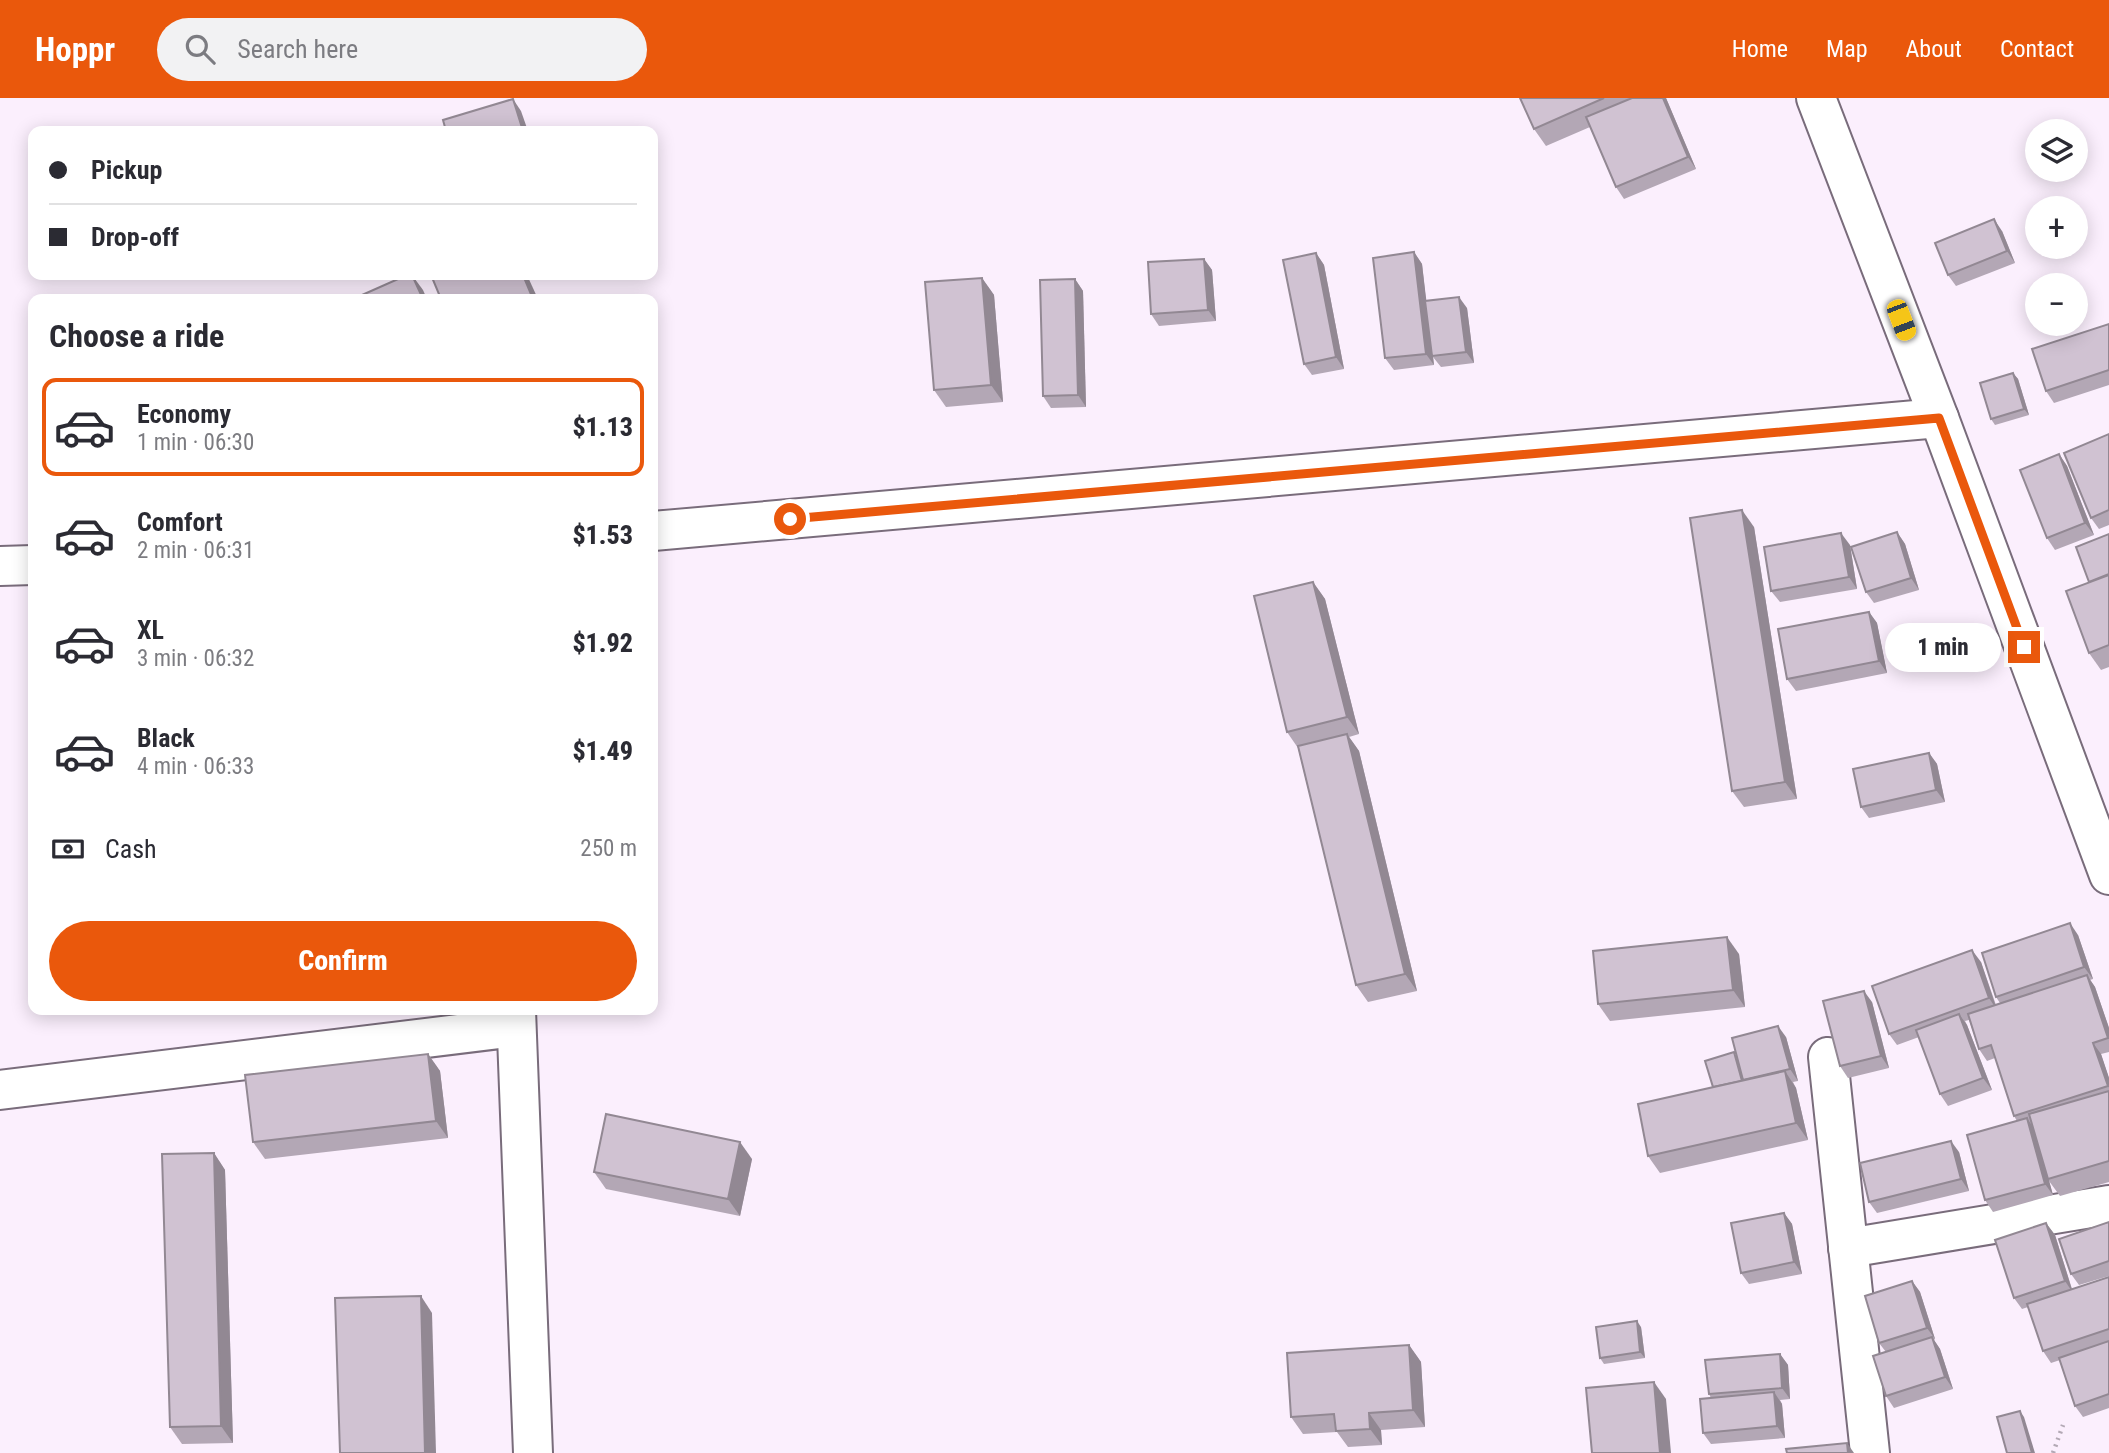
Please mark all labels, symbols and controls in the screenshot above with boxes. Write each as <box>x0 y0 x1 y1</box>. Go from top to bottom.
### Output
search box <box>157 18 647 81</box>
text: Hoppr <box>35 30 115 69</box>
icon: search <box>181 30 219 68</box>
text: Search here <box>237 34 358 64</box>
text: Home <box>1732 35 1788 63</box>
text: Map <box>1826 35 1868 63</box>
text: About <box>1906 35 1962 63</box>
text: Contact <box>2000 35 2074 63</box>
map controls <box>2025 119 2088 336</box>
button: layers <box>2025 119 2088 182</box>
text: Pickup <box>91 155 162 185</box>
button: + <box>2025 196 2088 259</box>
text: Drop-off <box>91 222 179 252</box>
button: − <box>2025 273 2088 336</box>
car <box>1884 297 1919 343</box>
text: Choose a ride <box>49 317 224 355</box>
icon: car <box>53 396 116 459</box>
text: Economy <box>137 399 231 429</box>
text: $1.13 <box>572 412 633 442</box>
text: 1 min · 06:30 <box>137 429 254 456</box>
route start <box>774 503 806 535</box>
icon: car <box>53 504 116 567</box>
text: Comfort <box>137 507 223 537</box>
text: $1.53 <box>572 520 633 550</box>
text: 2 min · 06:31 <box>137 537 254 564</box>
icon: car <box>53 612 116 675</box>
text: XL <box>137 615 164 645</box>
callout: 1 min <box>1884 622 2000 672</box>
text: $1.92 <box>572 628 633 658</box>
route end <box>2008 631 2040 663</box>
text: 1 min <box>1917 634 1969 661</box>
text: 3 min · 06:32 <box>137 645 254 672</box>
icon: car <box>53 720 116 783</box>
text: Black <box>137 723 195 753</box>
text: $1.49 <box>572 736 633 766</box>
text: 4 min · 06:33 <box>137 753 254 780</box>
icon: cash <box>49 830 87 868</box>
text: Cash <box>105 834 157 864</box>
text: 250 m <box>580 835 637 862</box>
button: Confirm <box>49 921 637 1001</box>

